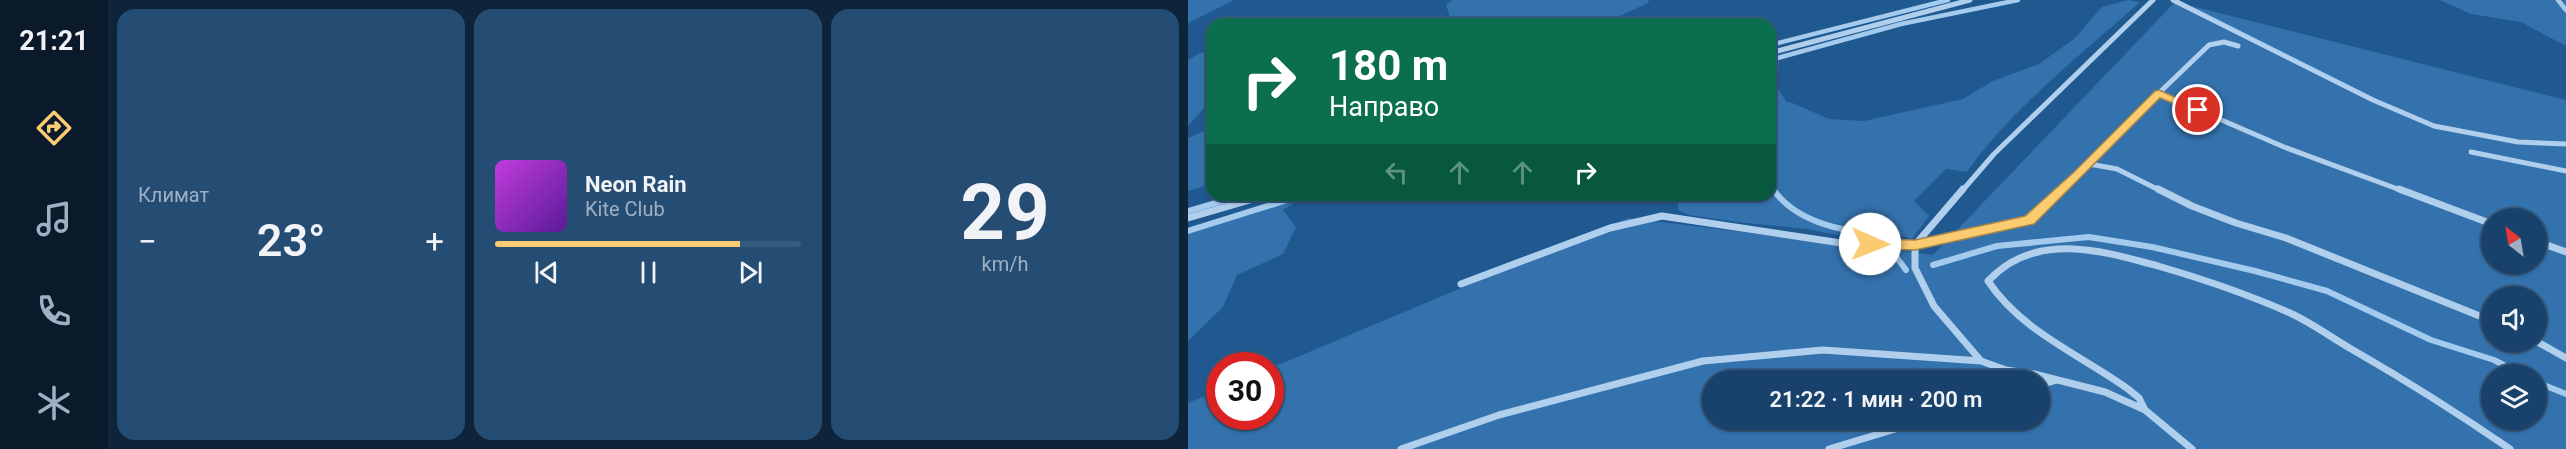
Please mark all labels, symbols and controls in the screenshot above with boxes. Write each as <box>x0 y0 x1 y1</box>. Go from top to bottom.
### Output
text: 21:21 <box>19 25 89 57</box>
text: 180 m <box>1329 41 1448 90</box>
icon: right <box>1230 42 1308 120</box>
pin <box>2172 84 2223 135</box>
text: Направо <box>1329 91 1439 123</box>
icon: arrive <box>2181 93 2214 126</box>
icon: directions <box>33 107 75 149</box>
icon: left <box>1380 156 1413 189</box>
icon: ahead <box>1443 156 1476 189</box>
icon: ahead <box>1506 156 1539 189</box>
icon: right <box>1569 156 1602 189</box>
text: 29 <box>960 167 1050 258</box>
text: Neon Rain <box>585 172 687 197</box>
text: Климат <box>138 183 209 207</box>
text: Kite Club <box>585 197 665 221</box>
icon: music <box>33 198 75 240</box>
north arrow <box>2481 208 2547 274</box>
map controls <box>2481 208 2547 430</box>
position arrow <box>1838 212 1902 276</box>
text: 23° <box>257 214 325 267</box>
text: − <box>138 222 157 261</box>
text: + <box>425 222 444 261</box>
text: km/h <box>982 252 1028 276</box>
icon: previous <box>530 256 563 289</box>
icon: pause <box>632 256 665 289</box>
icon: next <box>734 256 767 289</box>
button: sound <box>2481 286 2547 352</box>
icon: phone <box>33 290 75 332</box>
speed limit sign: 30 <box>1206 352 1284 430</box>
button: layers <box>2481 364 2547 430</box>
icon: climate <box>33 382 75 424</box>
text: 21:22 · 1 мин · 200 m <box>1770 387 1982 412</box>

